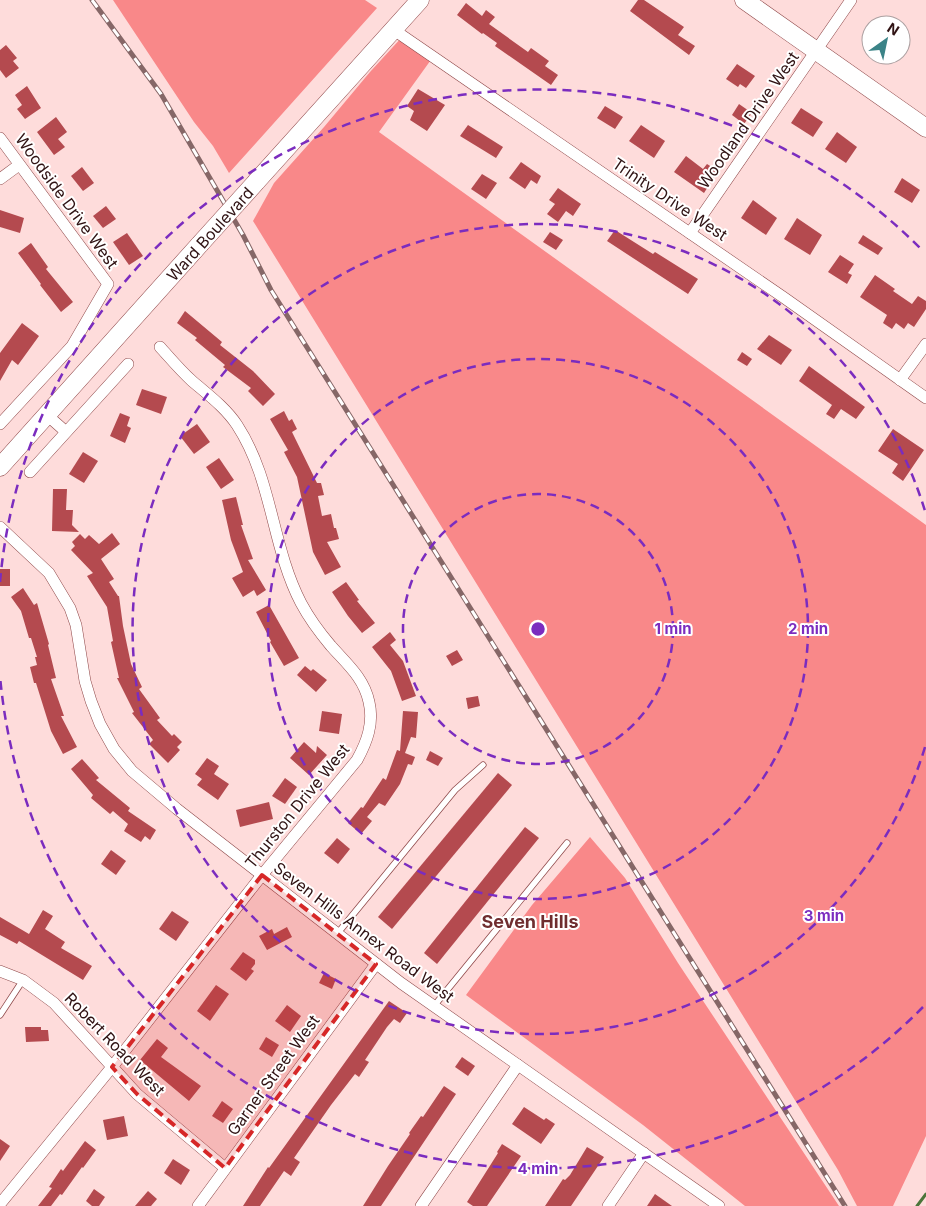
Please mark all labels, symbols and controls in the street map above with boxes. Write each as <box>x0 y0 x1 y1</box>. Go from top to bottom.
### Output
north arrow <box>861 15 911 65</box>
text: N <box>884 19 902 39</box>
street label: Woodland Drive West <box>693 48 803 192</box>
street label: Woodside Drive West <box>11 130 123 272</box>
street label: Trinity Drive West <box>609 153 731 245</box>
street label: Ward Boulevard <box>162 183 258 285</box>
text: 1 min <box>654 619 692 638</box>
text: 2 min <box>788 619 828 638</box>
centre of rings <box>529 620 547 638</box>
street label: Thurston Drive West <box>241 740 353 872</box>
street label: Seven Hills Annex Road West <box>270 858 458 1006</box>
text: 3 min <box>804 906 844 925</box>
district label: Seven Hills <box>481 911 579 932</box>
street label: Robert Road West <box>61 988 169 1100</box>
street label: Garner Street West <box>223 1011 323 1139</box>
text: 4 min <box>518 1159 558 1178</box>

